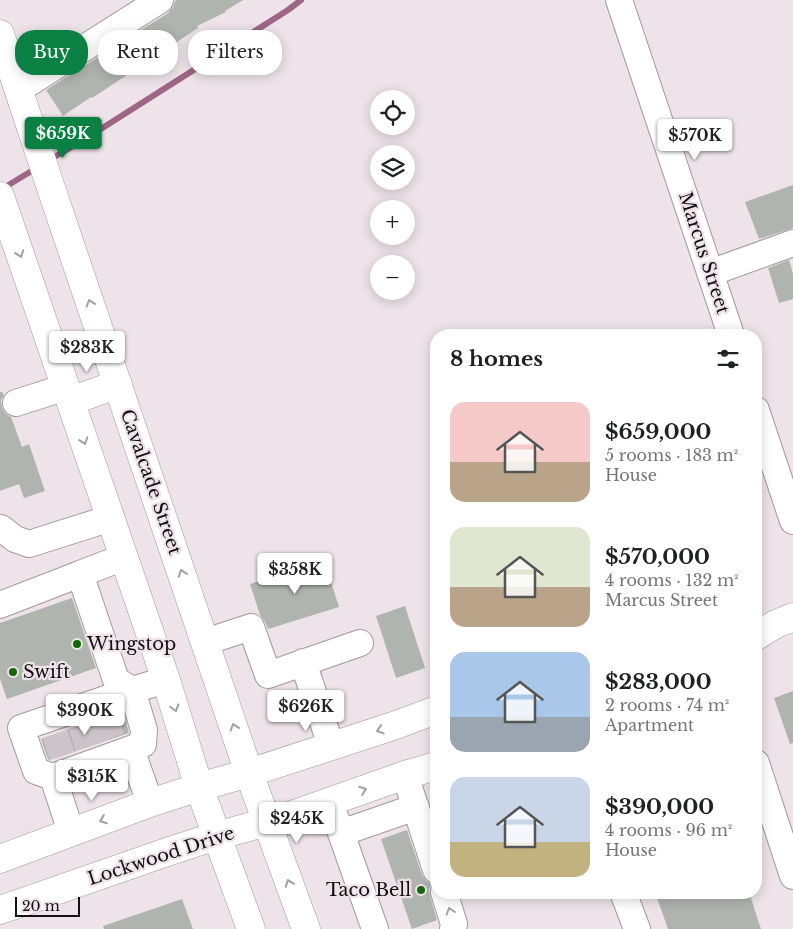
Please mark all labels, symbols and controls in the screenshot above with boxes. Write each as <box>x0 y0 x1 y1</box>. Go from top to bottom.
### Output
chip: Buy <box>15 30 88 75</box>
chip: Rent <box>98 30 178 75</box>
chip: Filters <box>188 30 282 75</box>
map controls <box>370 90 415 300</box>
button: locate <box>370 90 415 135</box>
pin: $659K <box>28 116 98 159</box>
pin: $570K <box>660 119 730 161</box>
text: $659K <box>36 123 90 143</box>
text: $570K <box>668 125 722 145</box>
button: layers <box>370 145 415 190</box>
street label: Marcus Street <box>674 189 734 317</box>
button: + <box>370 200 415 245</box>
one-way arrow <box>14 250 24 258</box>
button: − <box>370 255 415 300</box>
one-way arrow <box>86 299 96 307</box>
pin: $283K <box>52 330 122 373</box>
text: $283K <box>60 337 114 357</box>
icon: filters <box>714 345 742 373</box>
text: 8 homes <box>450 346 543 372</box>
street label: Cavalcade Street <box>116 407 186 558</box>
text: $659,000 <box>605 419 711 445</box>
icon: home <box>490 422 550 482</box>
one-way arrow <box>79 436 89 445</box>
text: 5 rooms · 183 m² <box>605 445 738 465</box>
text: House <box>605 465 657 485</box>
text: $570,000 <box>605 544 710 570</box>
icon: home <box>490 547 550 607</box>
pin: $358K <box>260 552 330 595</box>
text: $358K <box>268 559 322 579</box>
one-way arrow <box>178 569 188 577</box>
text: 4 rooms · 132 m² <box>605 570 739 590</box>
text: Marcus Street <box>605 590 718 610</box>
place label: Wingstop <box>86 633 176 655</box>
marker: Wingstop <box>71 638 83 650</box>
place label: Swift <box>23 661 70 683</box>
marker: Swift <box>7 666 19 678</box>
text: $283,000 <box>605 669 712 695</box>
icon: home <box>490 672 550 732</box>
pin: $626K <box>271 690 341 732</box>
pin: $390K <box>50 694 120 736</box>
text: 2 rooms · 74 m² <box>605 695 729 715</box>
text: $626K <box>278 696 334 716</box>
text: $390K <box>57 700 113 720</box>
one-way arrow <box>170 703 180 712</box>
text: Apartment <box>605 715 694 735</box>
one-way arrow <box>230 723 240 731</box>
one-way arrow <box>377 724 385 734</box>
pin: $315K <box>57 760 127 802</box>
text: $315K <box>67 766 117 786</box>
one-way arrow <box>358 786 367 796</box>
text: $390,000 <box>605 794 714 820</box>
icon: home <box>490 797 550 857</box>
pin: $245K <box>262 802 332 844</box>
text: $245K <box>270 808 324 828</box>
one-way arrow <box>99 814 108 825</box>
text: 4 rooms · 96 m² <box>605 820 732 840</box>
street label: Lockwood Drive <box>85 822 237 890</box>
text: House <box>605 840 657 860</box>
one-way arrow <box>285 879 295 888</box>
place label: Taco Bell <box>326 879 411 901</box>
marker: Taco Bell <box>415 884 427 896</box>
scale bar <box>15 894 80 917</box>
text: 20 m <box>22 897 60 915</box>
one-way arrow <box>445 907 455 915</box>

